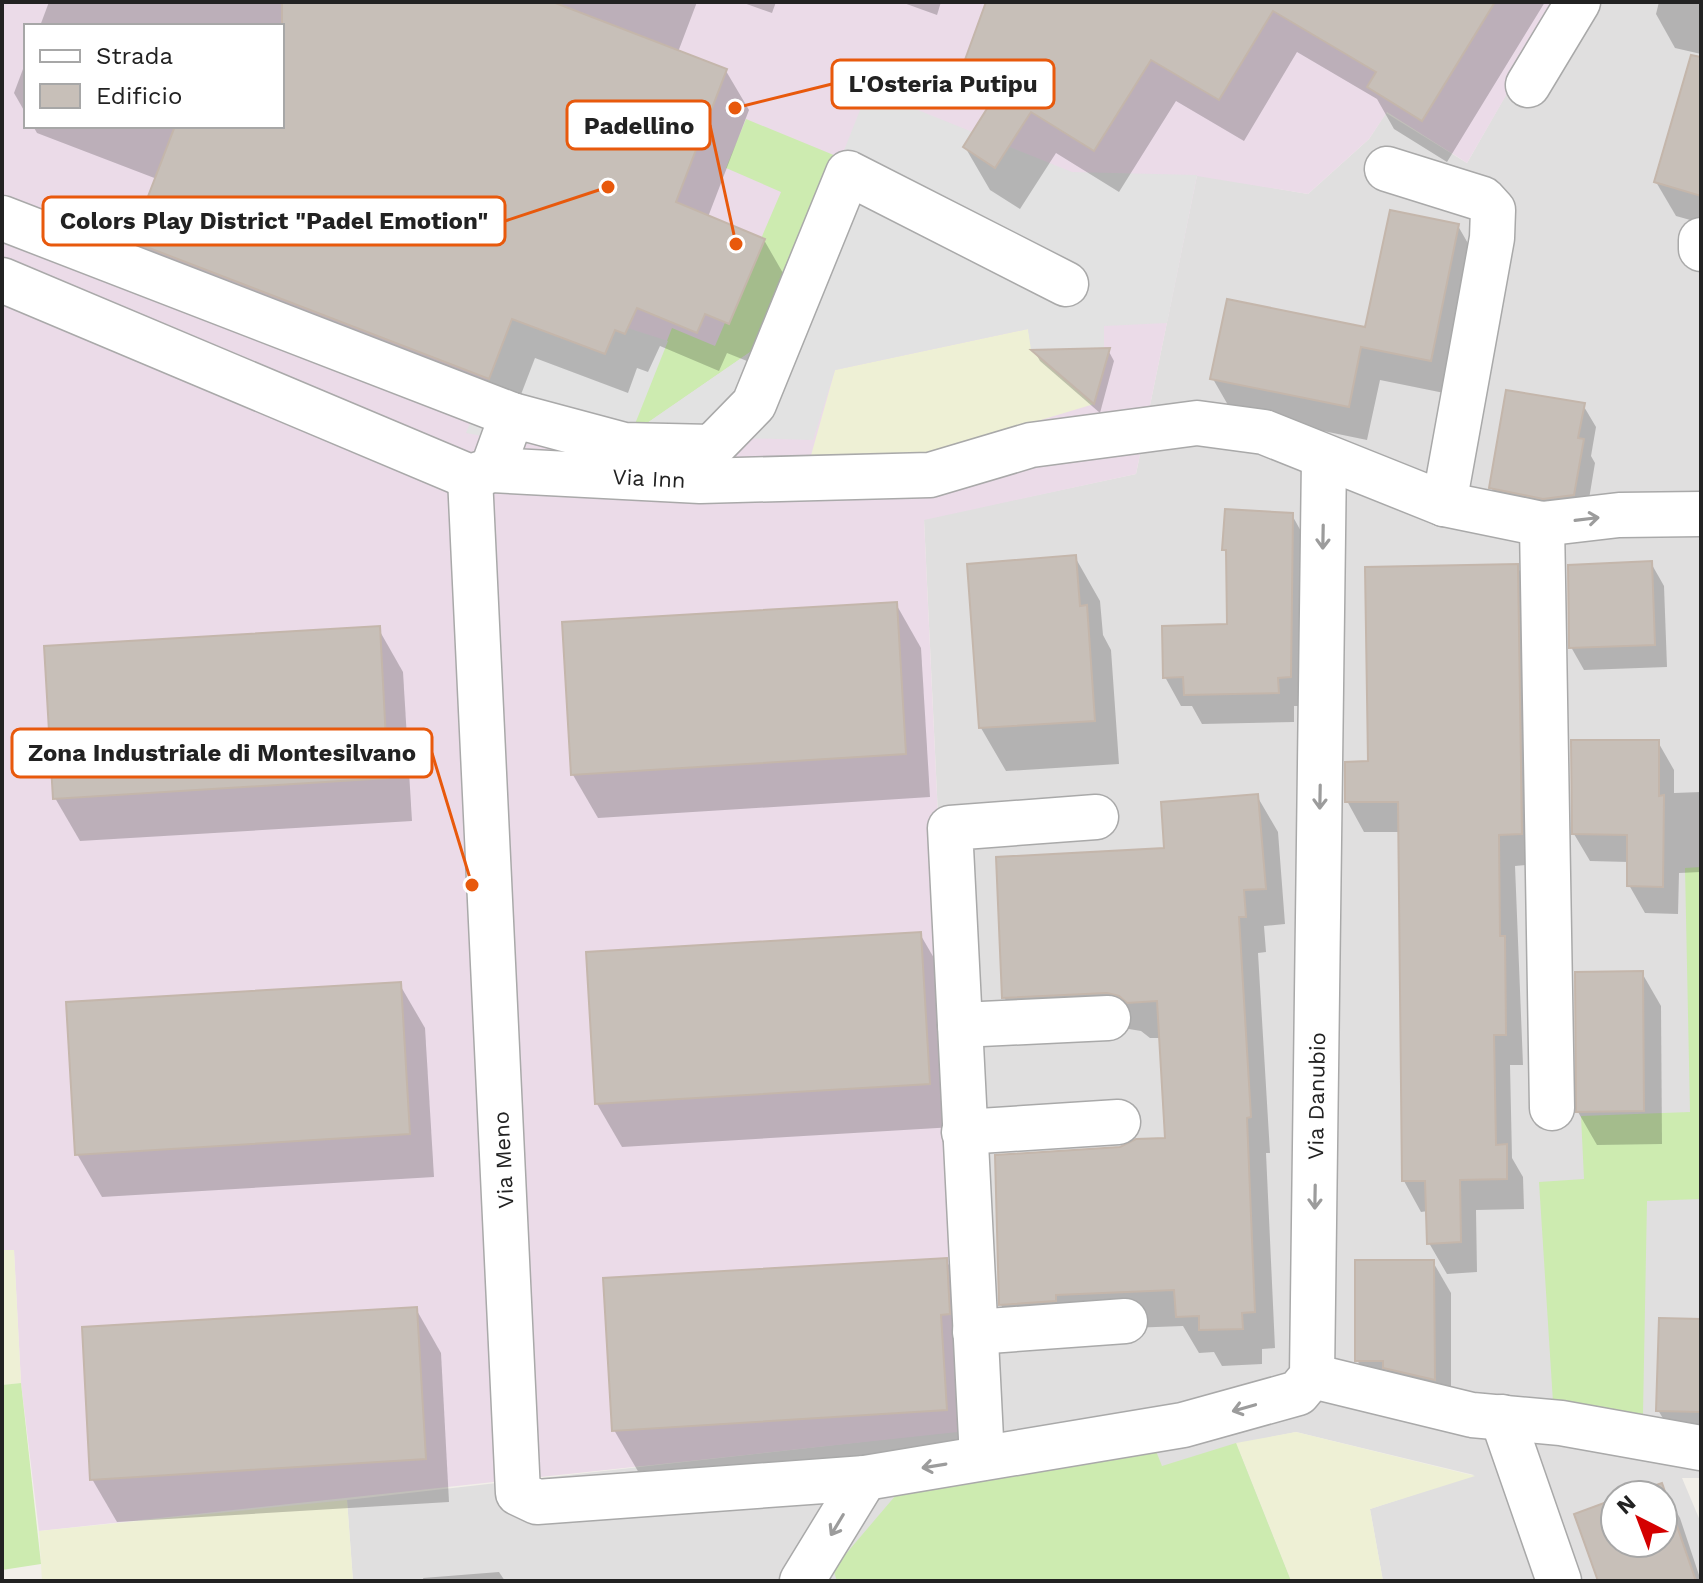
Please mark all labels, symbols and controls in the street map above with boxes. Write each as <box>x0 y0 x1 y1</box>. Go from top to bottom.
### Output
legend <box>24 24 284 128</box>
text: Strada <box>96 42 173 70</box>
callout: L'Osteria Putipu <box>832 60 1054 108</box>
text: L'Osteria Putipu <box>848 70 1038 98</box>
text: Edificio <box>96 82 182 110</box>
callout: Padellino <box>567 101 710 149</box>
text: Padellino <box>584 112 694 140</box>
callout: Colors Play District "Padel Emotion" <box>43 197 505 245</box>
text: Colors Play District "Padel Emotion" <box>60 207 488 235</box>
street label: Via Inn <box>612 464 686 493</box>
one-way arrow <box>1574 511 1599 526</box>
one-way arrow <box>1315 523 1331 550</box>
callout: Zona Industriale di Montesilvano <box>12 729 432 777</box>
text: Zona Industriale di Montesilvano <box>28 739 416 767</box>
one-way arrow <box>1312 783 1328 810</box>
street label: Via Danubio <box>1303 1032 1330 1160</box>
street label: Via Meno <box>488 1111 519 1209</box>
one-way arrow <box>1307 1183 1323 1210</box>
one-way arrow <box>1232 1401 1258 1416</box>
one-way arrow <box>922 1460 947 1475</box>
north arrow <box>1599 1479 1679 1559</box>
text: N <box>1612 1490 1640 1519</box>
one-way arrow <box>828 1513 844 1536</box>

